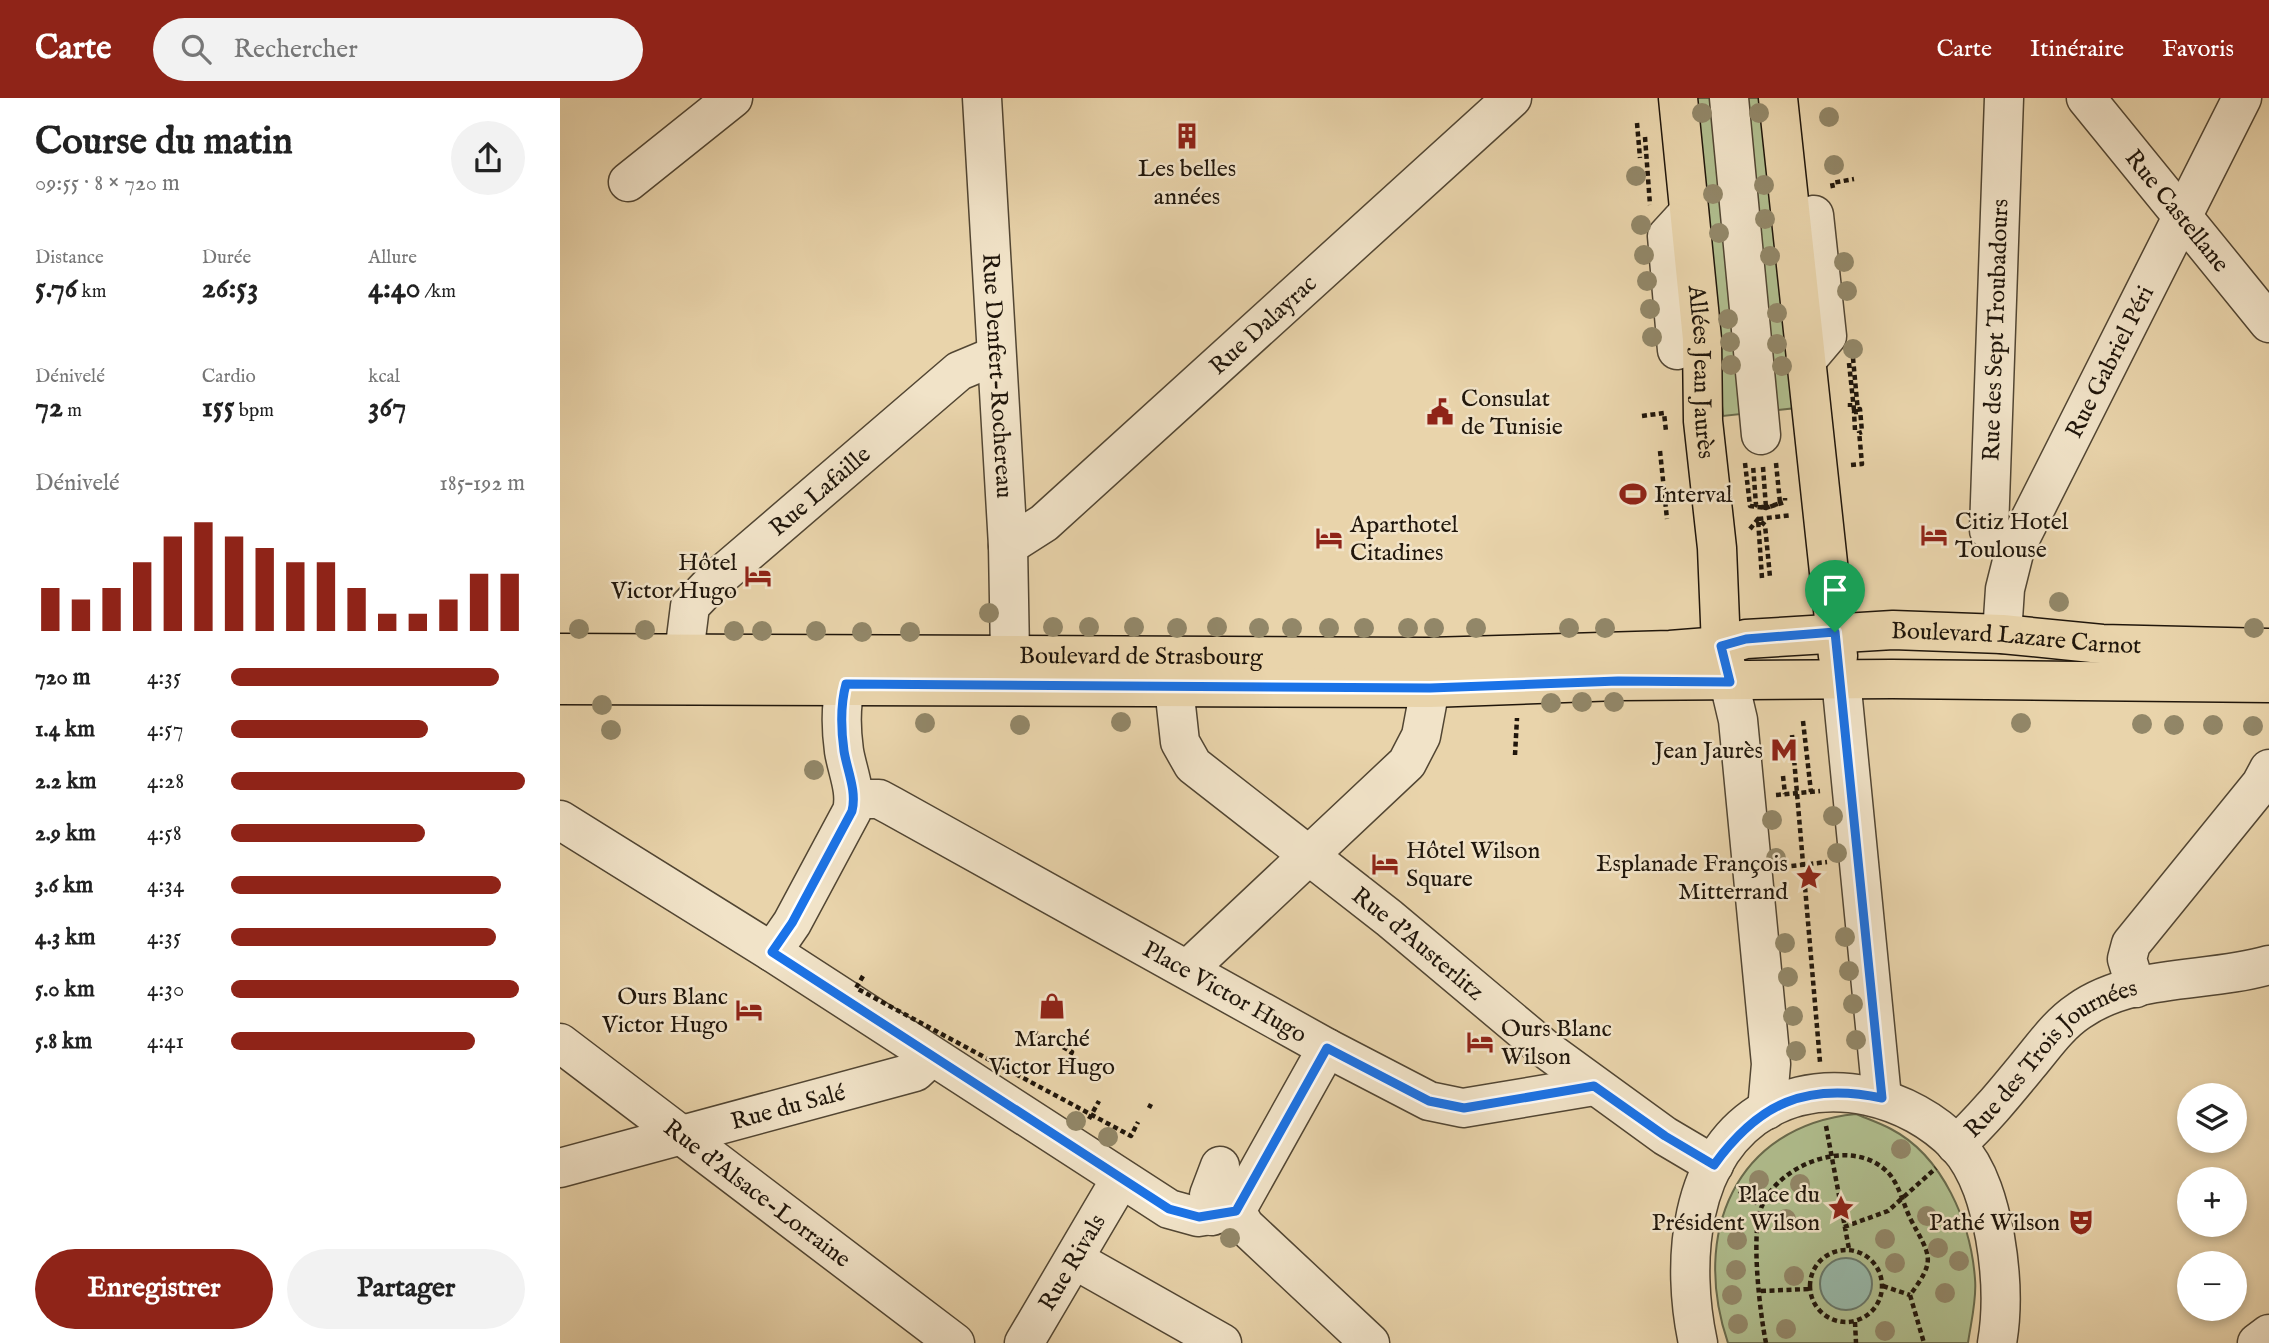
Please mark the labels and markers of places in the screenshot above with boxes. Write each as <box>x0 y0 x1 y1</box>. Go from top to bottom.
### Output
building icon: Les belles années <box>1172 121 1202 151</box>
place label: Les belles années <box>1138 154 1236 213</box>
place label: Consulat de Tunisie <box>1461 384 1563 443</box>
public building icon: Consulat de Tunisie <box>1425 397 1455 427</box>
sports icon: Interval <box>1618 479 1648 509</box>
place label: Interval <box>1654 480 1733 511</box>
place label: Citiz Hotel Toulouse <box>1955 507 2069 566</box>
place label: Aparthotel Citadines <box>1349 510 1459 569</box>
hotel icon: Citiz Hotel Toulouse <box>1919 520 1949 550</box>
hotel icon: Aparthotel Citadines <box>1314 523 1344 553</box>
place label: Hôtel Victor Hugo <box>610 548 737 607</box>
pin <box>1805 560 1865 632</box>
hotel icon: Hôtel Victor Hugo <box>743 561 773 591</box>
metro station icon: Jean Jaurès <box>1769 735 1799 765</box>
place label: Jean Jaurès <box>1651 736 1763 767</box>
place label: Hôtel Wilson Square <box>1406 836 1540 895</box>
hotel icon: Hôtel Wilson Square <box>1370 849 1400 879</box>
place label: Esplanade François Mitterrand <box>1596 849 1788 908</box>
place icon: Esplanade François Mitterrand <box>1794 862 1824 892</box>
place label: Ours Blanc Victor Hugo <box>601 982 728 1041</box>
shop icon: Marché Victor Hugo <box>1037 991 1067 1021</box>
hotel icon: Ours Blanc Victor Hugo <box>734 995 764 1025</box>
place label: Ours Blanc Wilson <box>1501 1014 1612 1073</box>
place label: Marché Victor Hugo <box>988 1024 1115 1083</box>
hotel icon: Ours Blanc Wilson <box>1465 1027 1495 1057</box>
place label: Place du Président Wilson <box>1652 1180 1820 1239</box>
place icon: Place du Président Wilson <box>1826 1193 1856 1223</box>
theatre icon: Pathé Wilson <box>2066 1207 2096 1237</box>
place label: Pathé Wilson <box>1929 1208 2060 1239</box>

